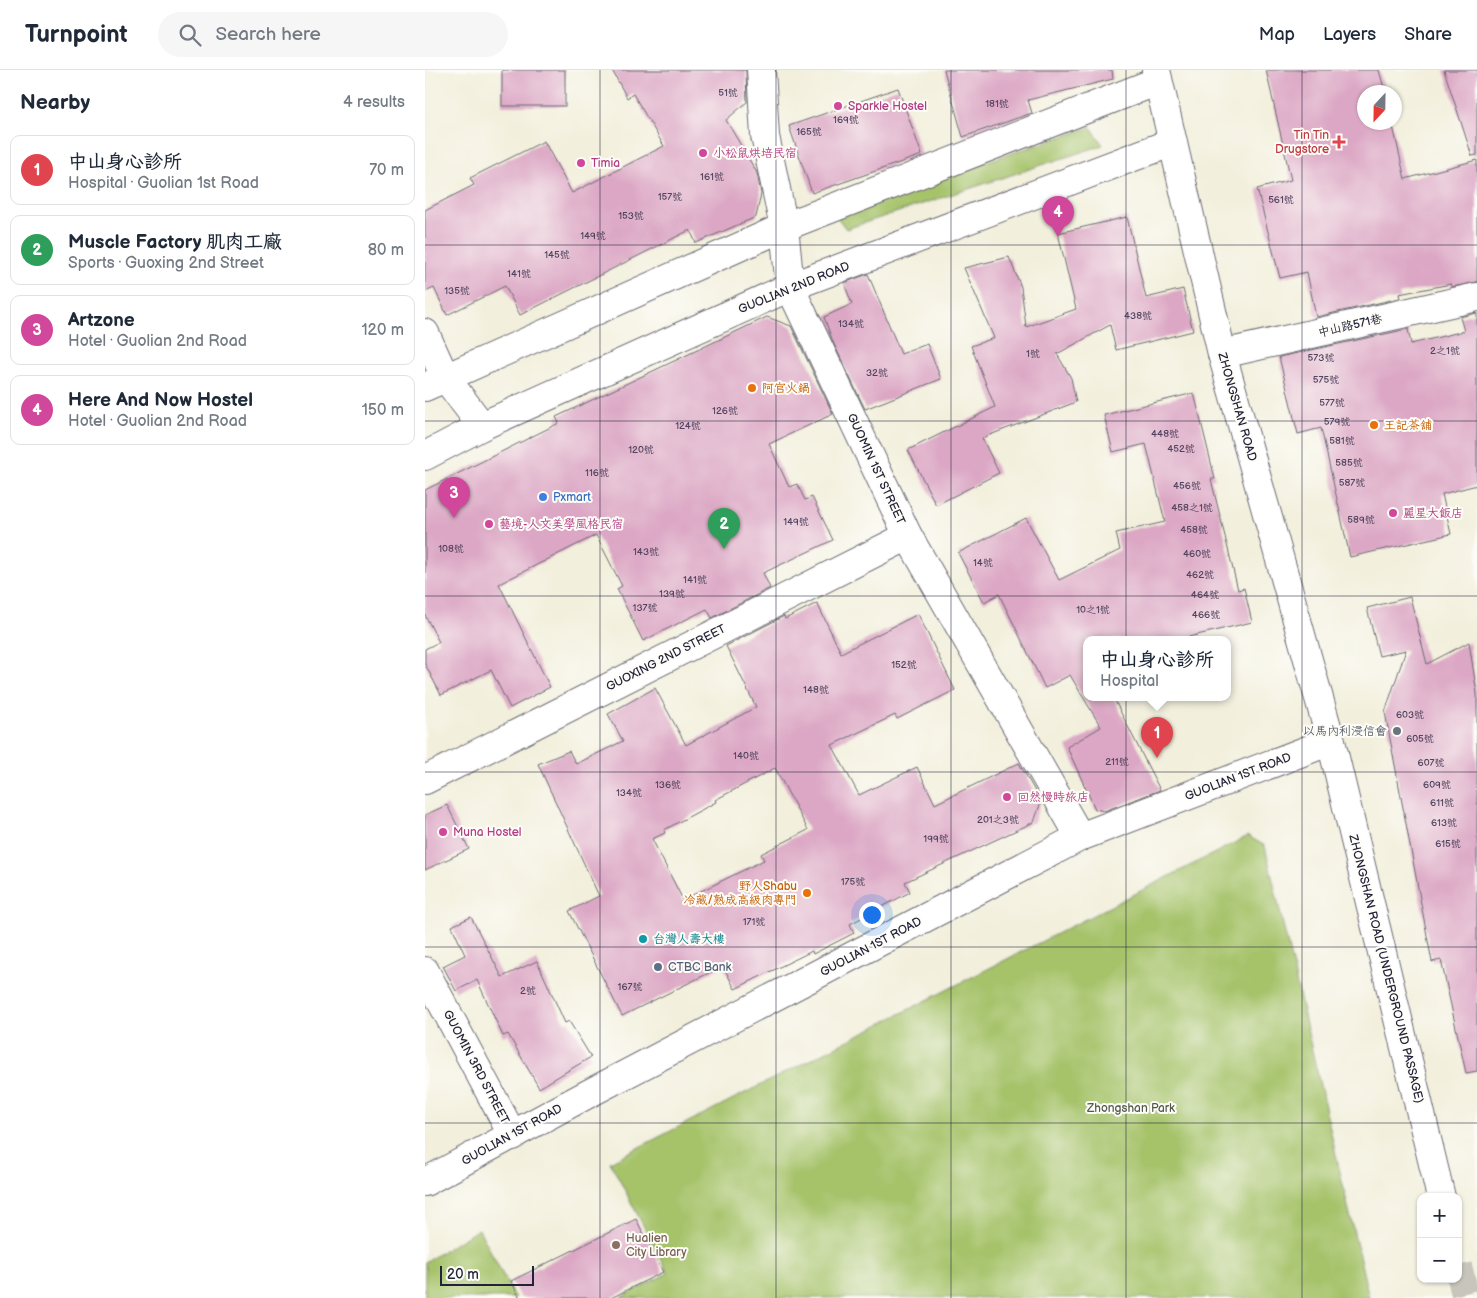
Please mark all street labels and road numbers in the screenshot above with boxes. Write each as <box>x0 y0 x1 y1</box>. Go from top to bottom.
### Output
street label: GUOLIAN 2ND ROAD <box>736 259 852 317</box>
street label: 中山路571巷 <box>1316 311 1384 341</box>
street label: ZHONGSHAN ROAD <box>1214 350 1260 463</box>
street label: GUOMIN 1ST STREET <box>844 411 909 528</box>
street label: GUOXING 2ND STREET <box>604 621 729 695</box>
street label: GUOLIAN 1ST ROAD <box>1183 750 1294 804</box>
street label: ZHONGSHAN ROAD (UNDERGROUND PASSAGE) <box>1345 832 1427 1105</box>
street label: GUOLIAN 1ST ROAD <box>818 914 924 980</box>
street label: GUOMIN 3RD STREET <box>440 1008 513 1127</box>
street label: GUOLIAN 1ST ROAD <box>459 1101 565 1169</box>

